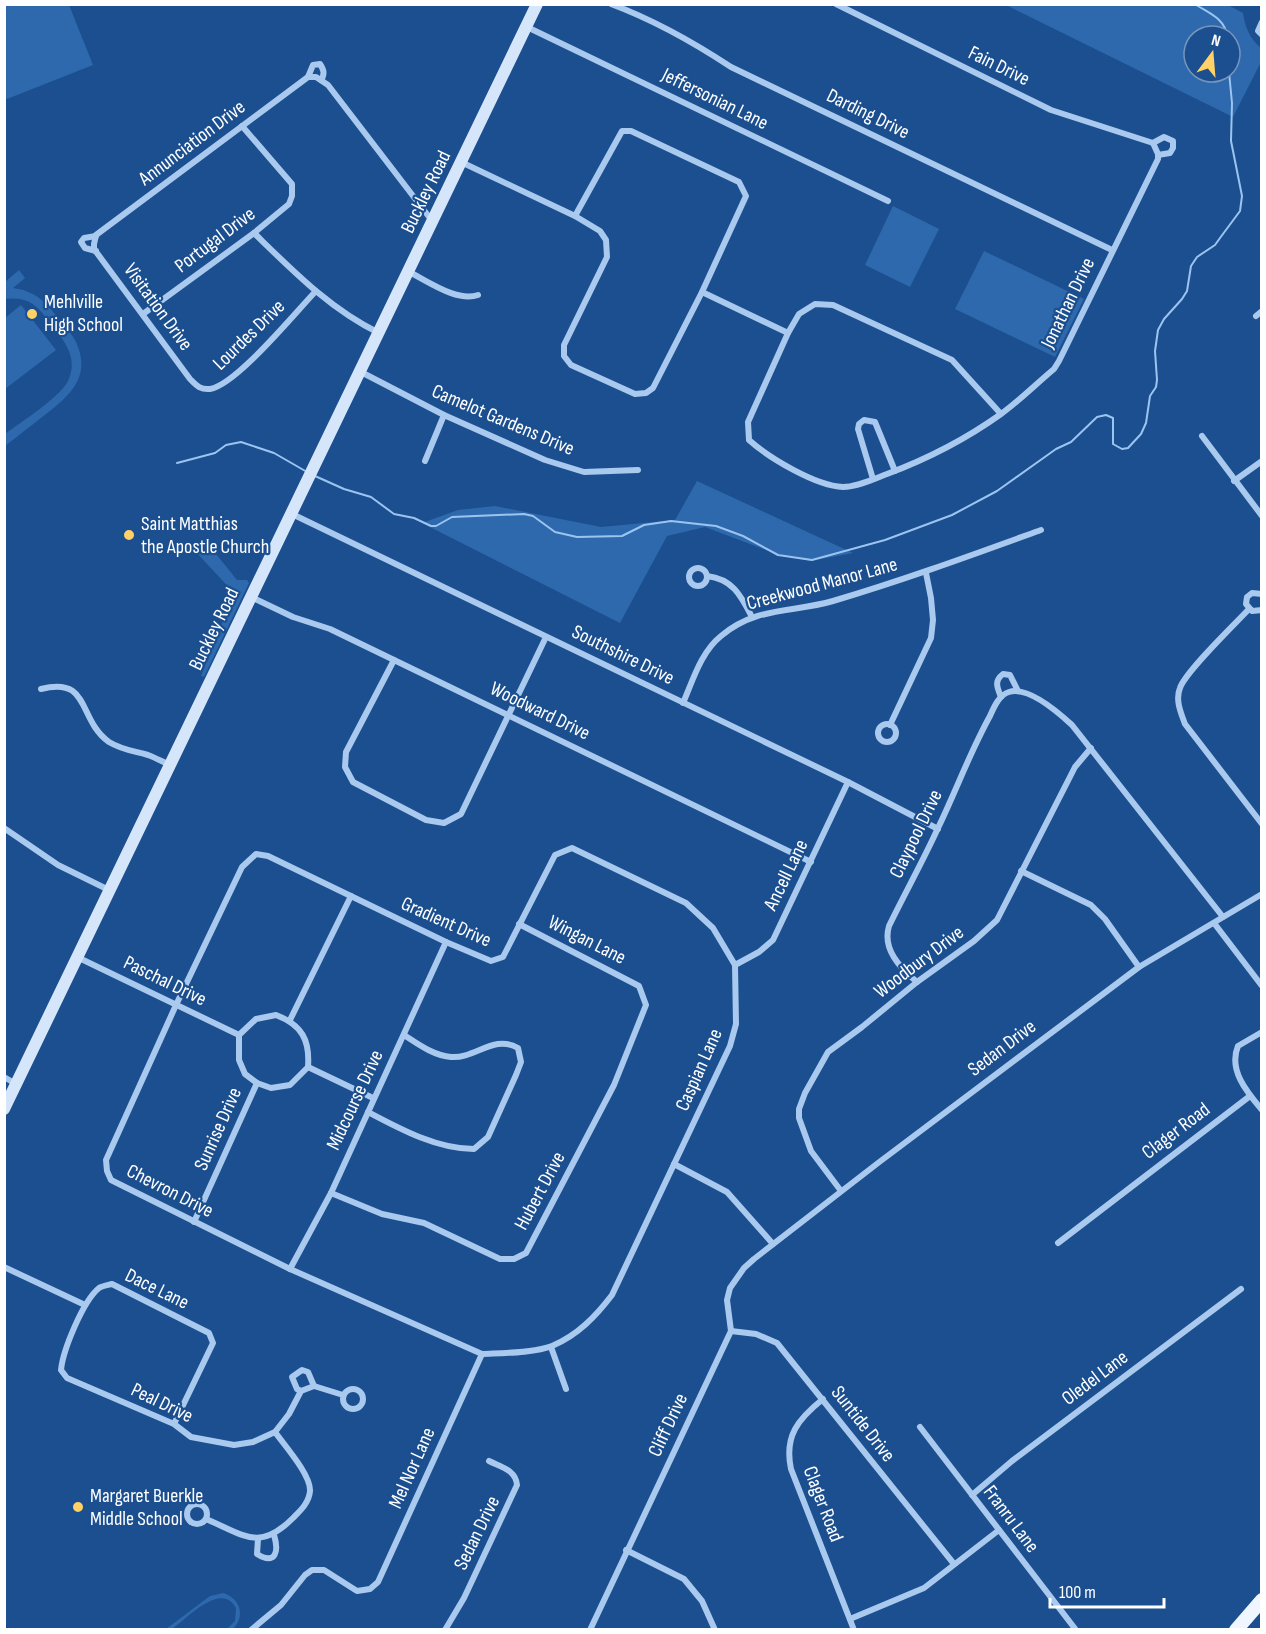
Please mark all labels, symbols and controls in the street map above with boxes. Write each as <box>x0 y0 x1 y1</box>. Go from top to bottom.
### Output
north arrow <box>1182 24 1242 84</box>
text: N <box>1209 31 1222 51</box>
street label: Fain Drive <box>964 41 1034 91</box>
street label: Jeffersonian Lane <box>657 62 772 135</box>
street label: Darding Drive <box>823 84 913 144</box>
street label: Annunciation Drive <box>133 95 250 191</box>
street label: Buckley Road <box>396 147 456 237</box>
street label: Portugal Drive <box>170 202 260 278</box>
street label: Jonathan Drive <box>1035 254 1100 353</box>
street label: Visitation Drive <box>118 259 198 355</box>
place label: Mehlville High School <box>44 290 123 337</box>
street label: Lourdes Drive <box>208 295 290 375</box>
marker: Mehlville High School <box>25 307 39 321</box>
street label: Camelot Gardens Drive <box>428 379 578 461</box>
place label: Saint Matthias the Apostle Church <box>141 512 269 559</box>
marker: Saint Matthias the Apostle Church <box>122 528 136 542</box>
street label: Creekwood Manor Lane <box>744 552 900 616</box>
street label: Buckley Road <box>184 584 244 674</box>
street label: Southshire Drive <box>568 620 678 690</box>
street label: Woodward Drive <box>486 677 594 745</box>
street label: Claypool Drive <box>884 786 948 882</box>
street label: Ancell Lane <box>758 836 813 915</box>
street label: Gradient Drive <box>397 891 495 953</box>
street label: Wingan Lane <box>544 910 630 970</box>
street label: Woodbury Drive <box>869 921 969 1003</box>
street label: Paschal Drive <box>120 951 210 1011</box>
street label: Sedan Drive <box>963 1015 1041 1081</box>
street label: Caspian Lane <box>670 1025 728 1115</box>
street label: Midcourse Drive <box>321 1046 389 1154</box>
street label: Sunrise Drive <box>189 1084 247 1174</box>
street label: Clager Road <box>1137 1098 1215 1164</box>
street label: Hubert Drive <box>509 1148 571 1234</box>
street label: Chevron Drive <box>123 1159 217 1223</box>
street label: Dace Lane <box>121 1263 193 1315</box>
street label: Oledel Lane <box>1057 1345 1133 1411</box>
street label: Peal Drive <box>127 1378 197 1428</box>
street label: Suntide Drive <box>826 1381 900 1467</box>
street label: Cliff Drive <box>643 1390 693 1460</box>
street label: Mel Nor Lane <box>384 1424 440 1512</box>
street label: Clager Road <box>798 1463 848 1545</box>
street label: Franru Lane <box>978 1481 1044 1557</box>
place label: Margaret Buerkle Middle School <box>90 1484 203 1531</box>
street label: Sedan Drive <box>449 1492 505 1574</box>
marker: Margaret Buerkle Middle School <box>71 1500 85 1514</box>
scale bar <box>1050 1571 1164 1609</box>
text: 100 m <box>1059 1582 1096 1603</box>

